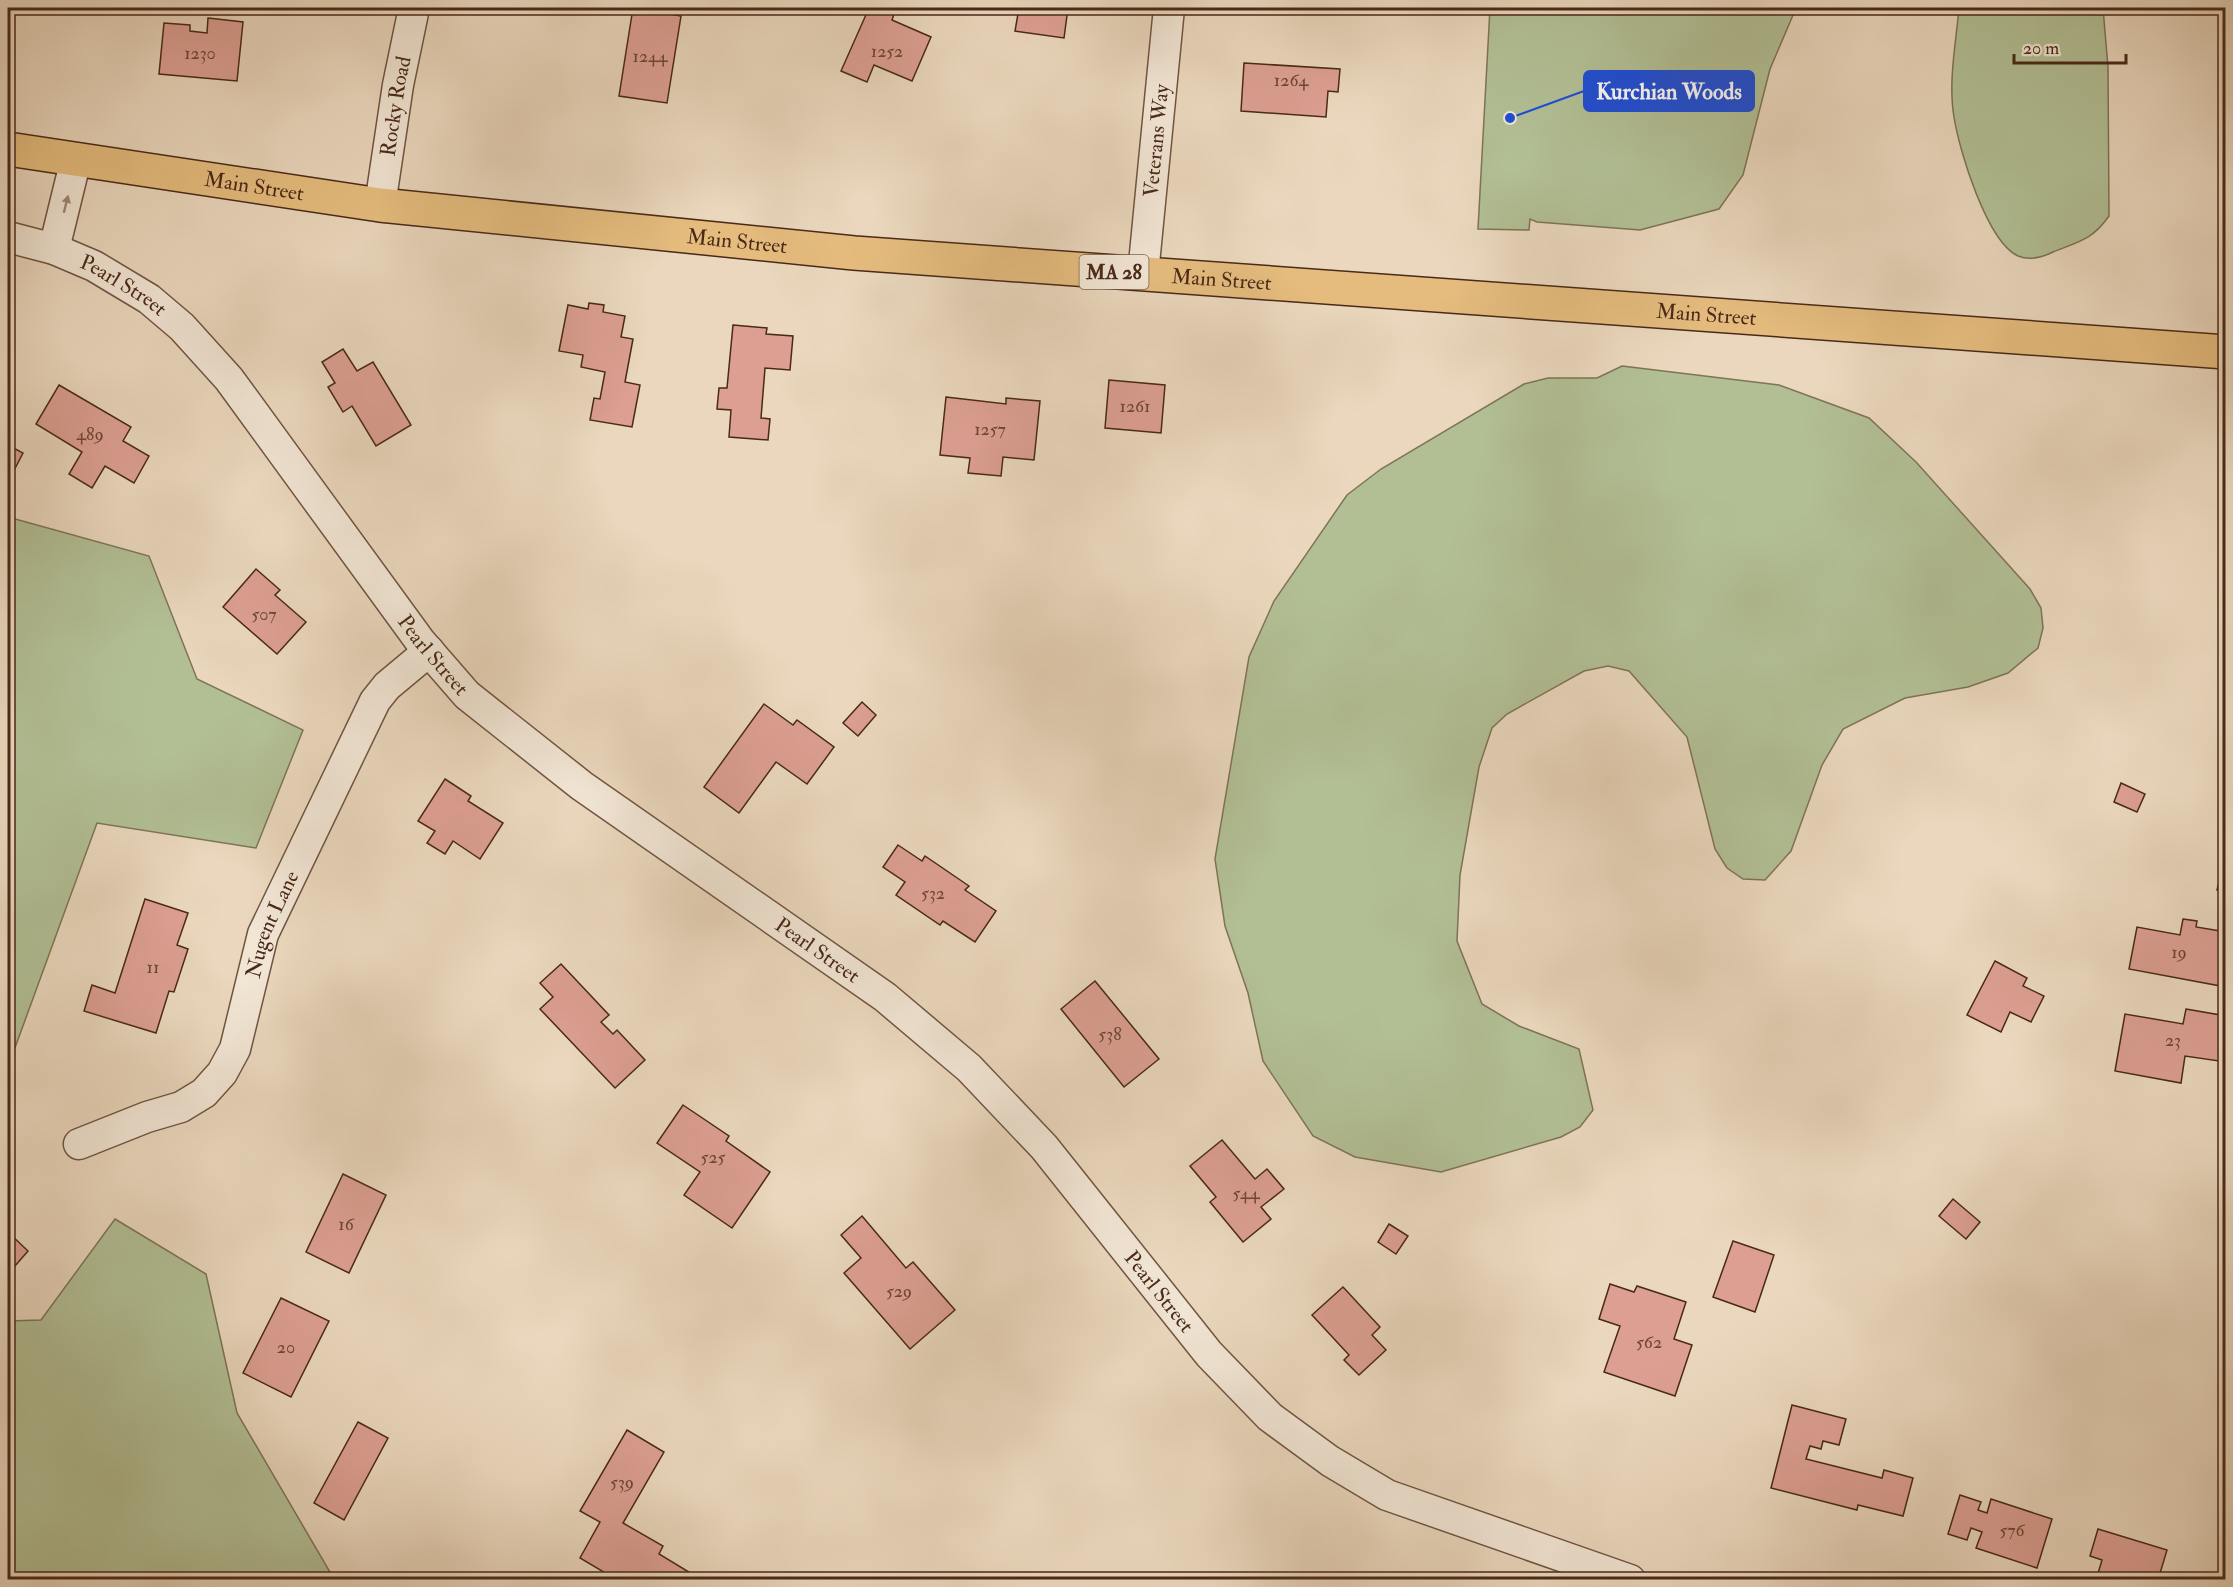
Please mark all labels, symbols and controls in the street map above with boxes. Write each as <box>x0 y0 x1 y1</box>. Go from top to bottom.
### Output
scale bar <box>2014 27 2126 65</box>
text: 20 m <box>2023 37 2059 60</box>
house number: 1252 <box>871 40 903 63</box>
house number: 1230 <box>184 42 216 65</box>
house number: 1244 <box>633 45 669 68</box>
street label: Rocky Road <box>374 53 418 158</box>
house number: 1264 <box>1274 69 1309 92</box>
callout: Kurchian Woods <box>1584 71 1754 111</box>
text: Kurchian Woods <box>1596 78 1742 106</box>
street label: Veterans Way <box>1138 82 1176 199</box>
street label: Main Street <box>203 166 306 207</box>
one-way arrow <box>61 195 71 214</box>
street label: Main Street <box>686 223 788 260</box>
street label: Pearl Street <box>76 249 172 322</box>
road number: MA 28 <box>1080 255 1148 289</box>
street label: Main Street <box>1170 263 1273 297</box>
street label: Main Street <box>1655 298 1757 332</box>
house number: 1261 <box>1120 395 1150 418</box>
house number: 1257 <box>974 418 1006 441</box>
house number: 489 <box>76 423 104 446</box>
house number: 507 <box>251 603 277 626</box>
street label: Pearl Street <box>391 610 475 702</box>
street label: Nugent Lane <box>240 866 306 981</box>
house number: 532 <box>921 882 945 905</box>
street label: Pearl Street <box>770 912 865 989</box>
house number: 19 <box>2171 941 2187 964</box>
house number: 11 <box>147 956 159 979</box>
house number: 538 <box>1098 1023 1122 1046</box>
house number: 23 <box>2165 1029 2181 1052</box>
house number: 525 <box>701 1146 725 1169</box>
house number: 544 <box>1233 1182 1261 1205</box>
house number: 16 <box>338 1213 355 1236</box>
street label: Pearl Street <box>1118 1245 1200 1339</box>
house number: 529 <box>886 1280 912 1303</box>
house number: 562 <box>1636 1331 1662 1354</box>
house number: 20 <box>277 1336 295 1359</box>
house number: 539 <box>610 1471 634 1494</box>
house number: 576 <box>1999 1519 2026 1542</box>

